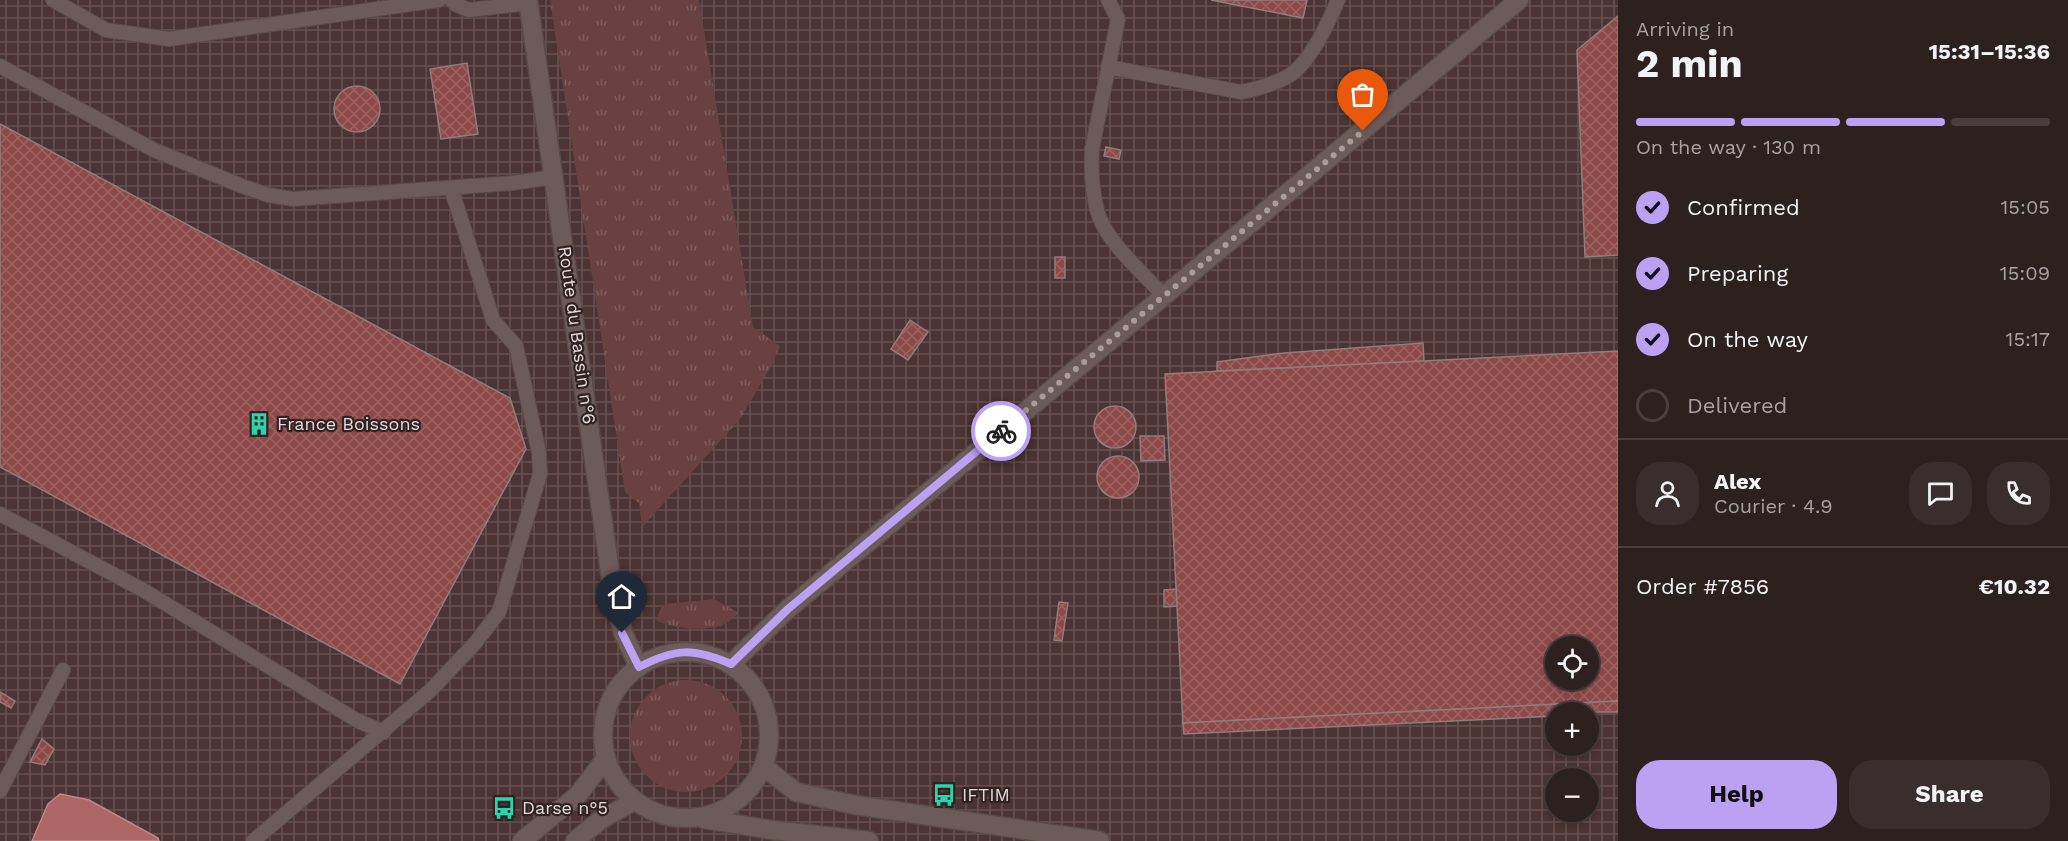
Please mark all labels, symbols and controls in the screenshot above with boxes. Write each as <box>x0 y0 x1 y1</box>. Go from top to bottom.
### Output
text: Arriving in <box>1636 17 1734 41</box>
text: 15:31–15:36 <box>1929 39 2050 64</box>
text: 2 min <box>1636 41 1743 86</box>
pin <box>1337 69 1388 131</box>
icon: bag <box>1346 78 1379 111</box>
text: On the way · 130 m <box>1636 135 1821 159</box>
icon: check <box>1636 191 1669 224</box>
text: Confirmed <box>1687 195 1800 220</box>
text: 15:05 <box>2001 195 2050 219</box>
street label: Route du Bassin n°6 <box>555 245 600 425</box>
icon: check <box>1636 257 1669 290</box>
text: Preparing <box>1687 261 1788 286</box>
text: 15:09 <box>2000 261 2050 285</box>
icon: check <box>1636 323 1669 356</box>
text: On the way <box>1687 327 1808 352</box>
text: 15:17 <box>2006 327 2050 351</box>
text: Delivered <box>1687 393 1787 418</box>
courier <box>971 401 1031 461</box>
building icon: France Boissons <box>246 411 272 437</box>
place label: France Boissons <box>277 413 420 434</box>
icon: bike <box>985 415 1018 448</box>
button: person <box>1636 462 1699 525</box>
button: chat <box>1909 462 1972 525</box>
button: phone <box>1987 462 2050 525</box>
text: Alex <box>1714 469 1761 494</box>
text: Courier · 4.9 <box>1714 494 1833 518</box>
pin <box>596 571 647 633</box>
text: Order #7856 <box>1636 574 1769 599</box>
text: €10.32 <box>1979 574 2050 599</box>
icon: home <box>605 580 638 613</box>
map controls <box>1545 636 1599 822</box>
button: locate <box>1545 636 1599 690</box>
button: + <box>1545 702 1599 756</box>
button: Help <box>1636 760 1837 829</box>
button: Share <box>1849 760 2050 829</box>
button: − <box>1545 768 1599 822</box>
bus stop icon: IFTIM <box>931 782 957 808</box>
place label: IFTIM <box>962 784 1010 805</box>
bus stop icon: Darse n°5 <box>491 795 517 821</box>
place label: Darse n°5 <box>522 797 608 818</box>

